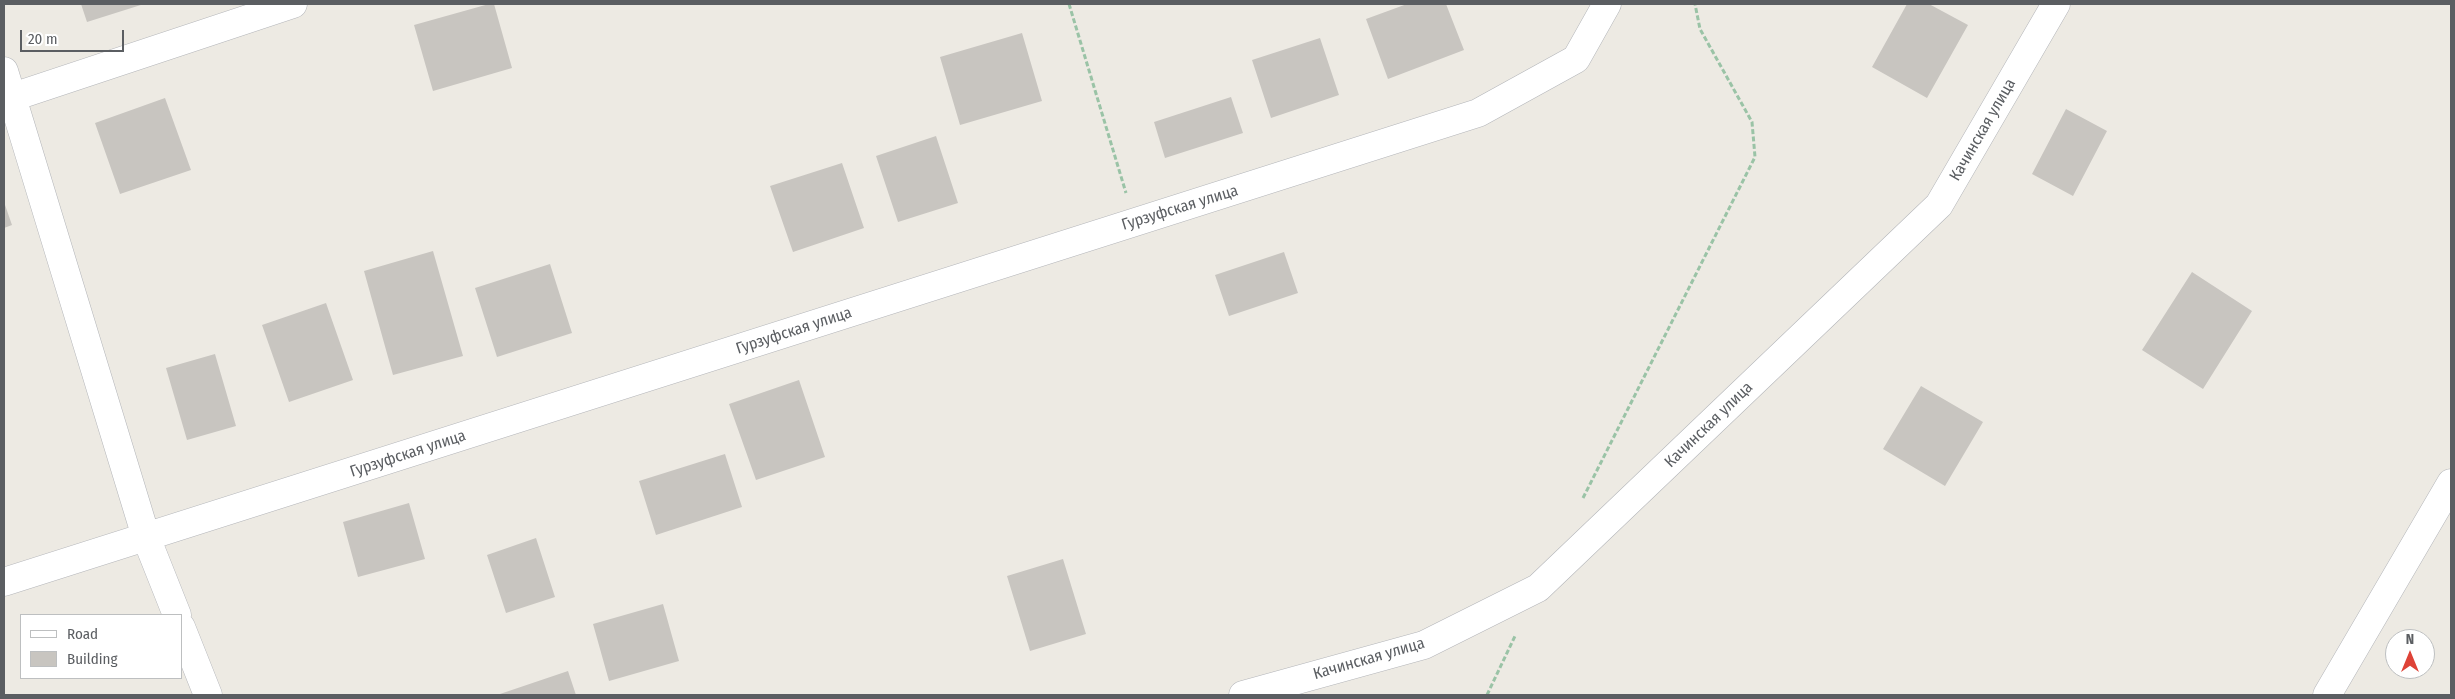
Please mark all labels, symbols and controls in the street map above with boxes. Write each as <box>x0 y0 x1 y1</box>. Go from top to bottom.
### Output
scale bar <box>22 20 126 52</box>
text: 20 m <box>28 30 58 48</box>
street label: Качинская улица <box>1946 75 2020 185</box>
street label: Гурзуфская улица <box>1119 181 1241 235</box>
street label: Гурзуфская улица <box>734 303 854 359</box>
street label: Качинская улица <box>1661 378 1757 472</box>
street label: Гурзуфская улица <box>348 426 468 482</box>
legend <box>20 614 182 679</box>
text: Road <box>67 625 98 643</box>
north arrow <box>2385 629 2435 679</box>
text: N <box>2406 631 2414 648</box>
street label: Качинская улица <box>1311 634 1427 684</box>
text: Building <box>67 650 118 668</box>

